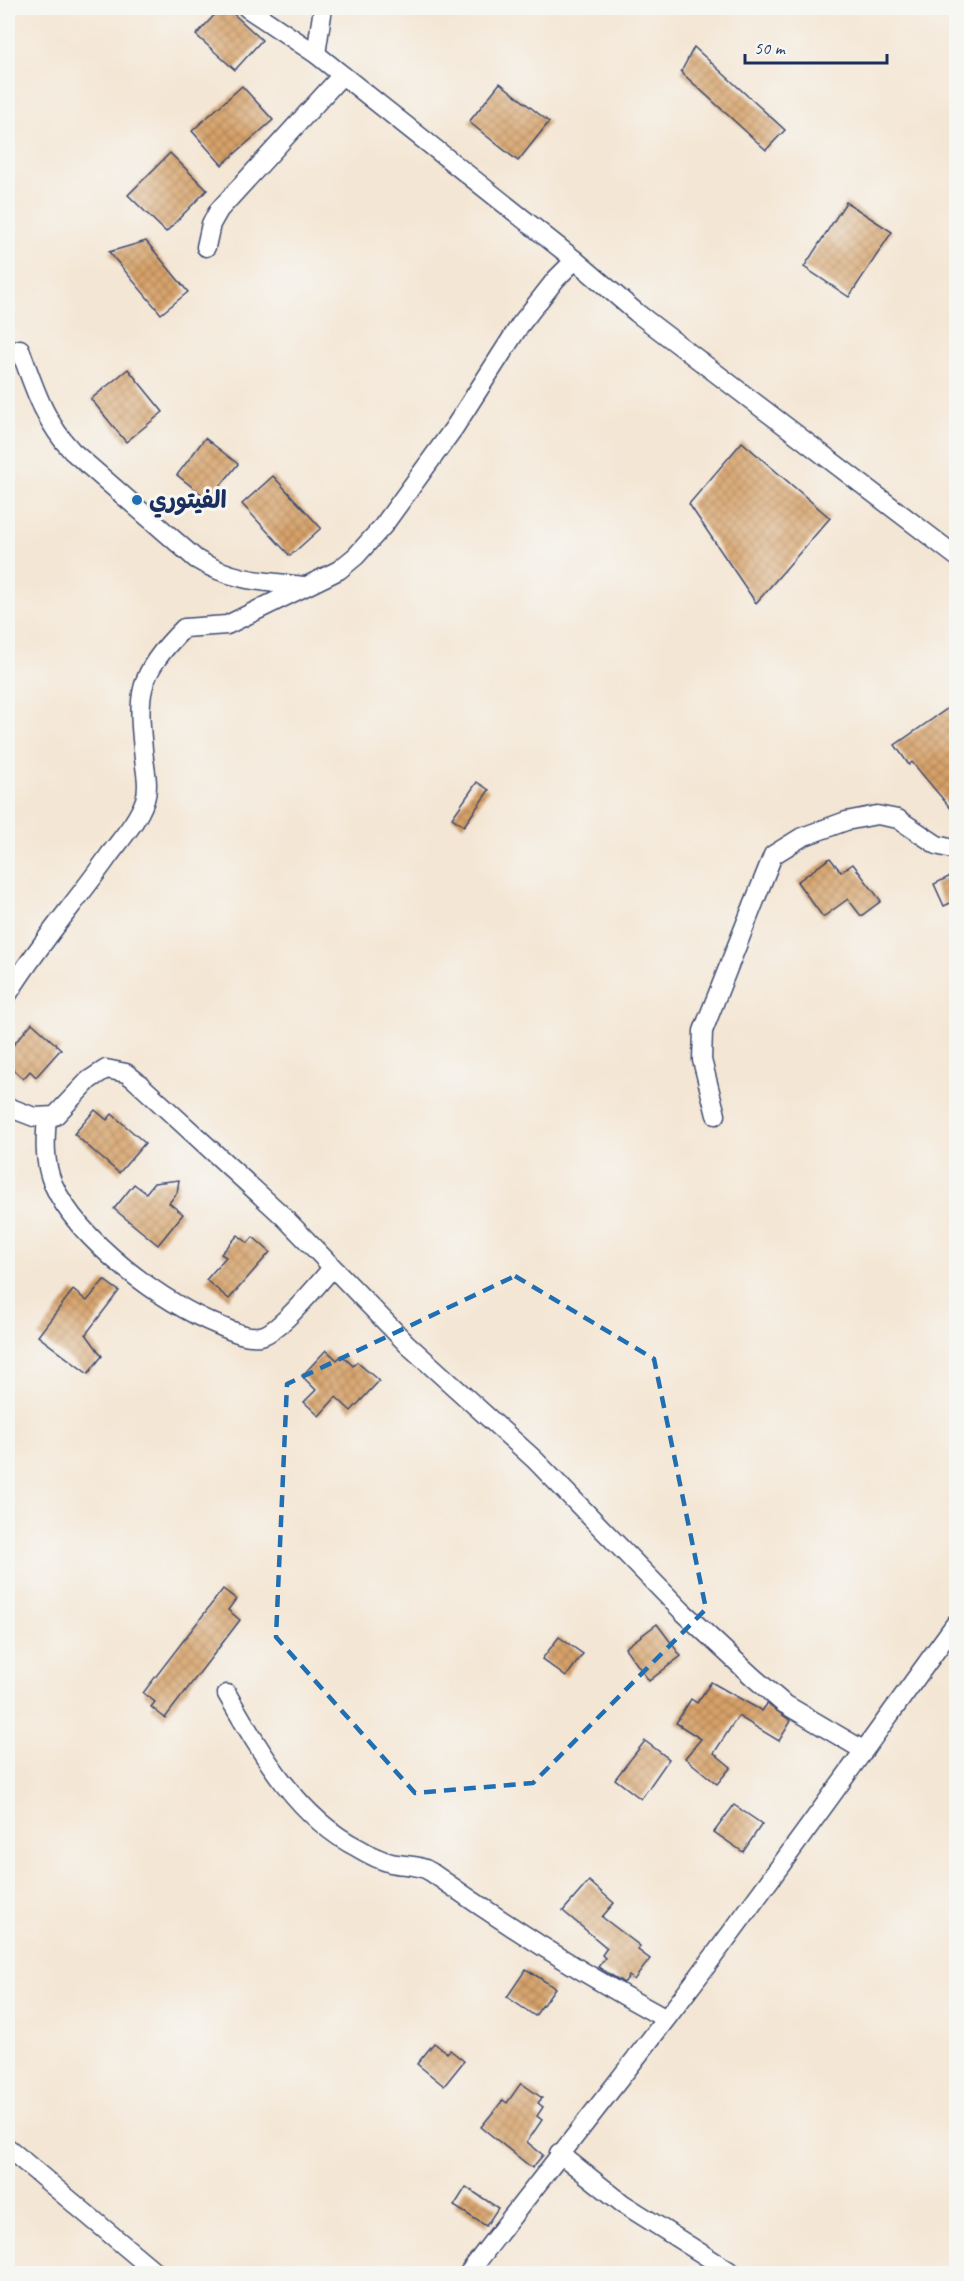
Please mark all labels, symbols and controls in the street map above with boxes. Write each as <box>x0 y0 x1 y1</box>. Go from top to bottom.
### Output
scale bar <box>745 27 888 65</box>
text: 50 m <box>754 37 787 59</box>
place label: الفيتوري <box>149 485 227 518</box>
marker: الفيتوري <box>130 493 144 507</box>

